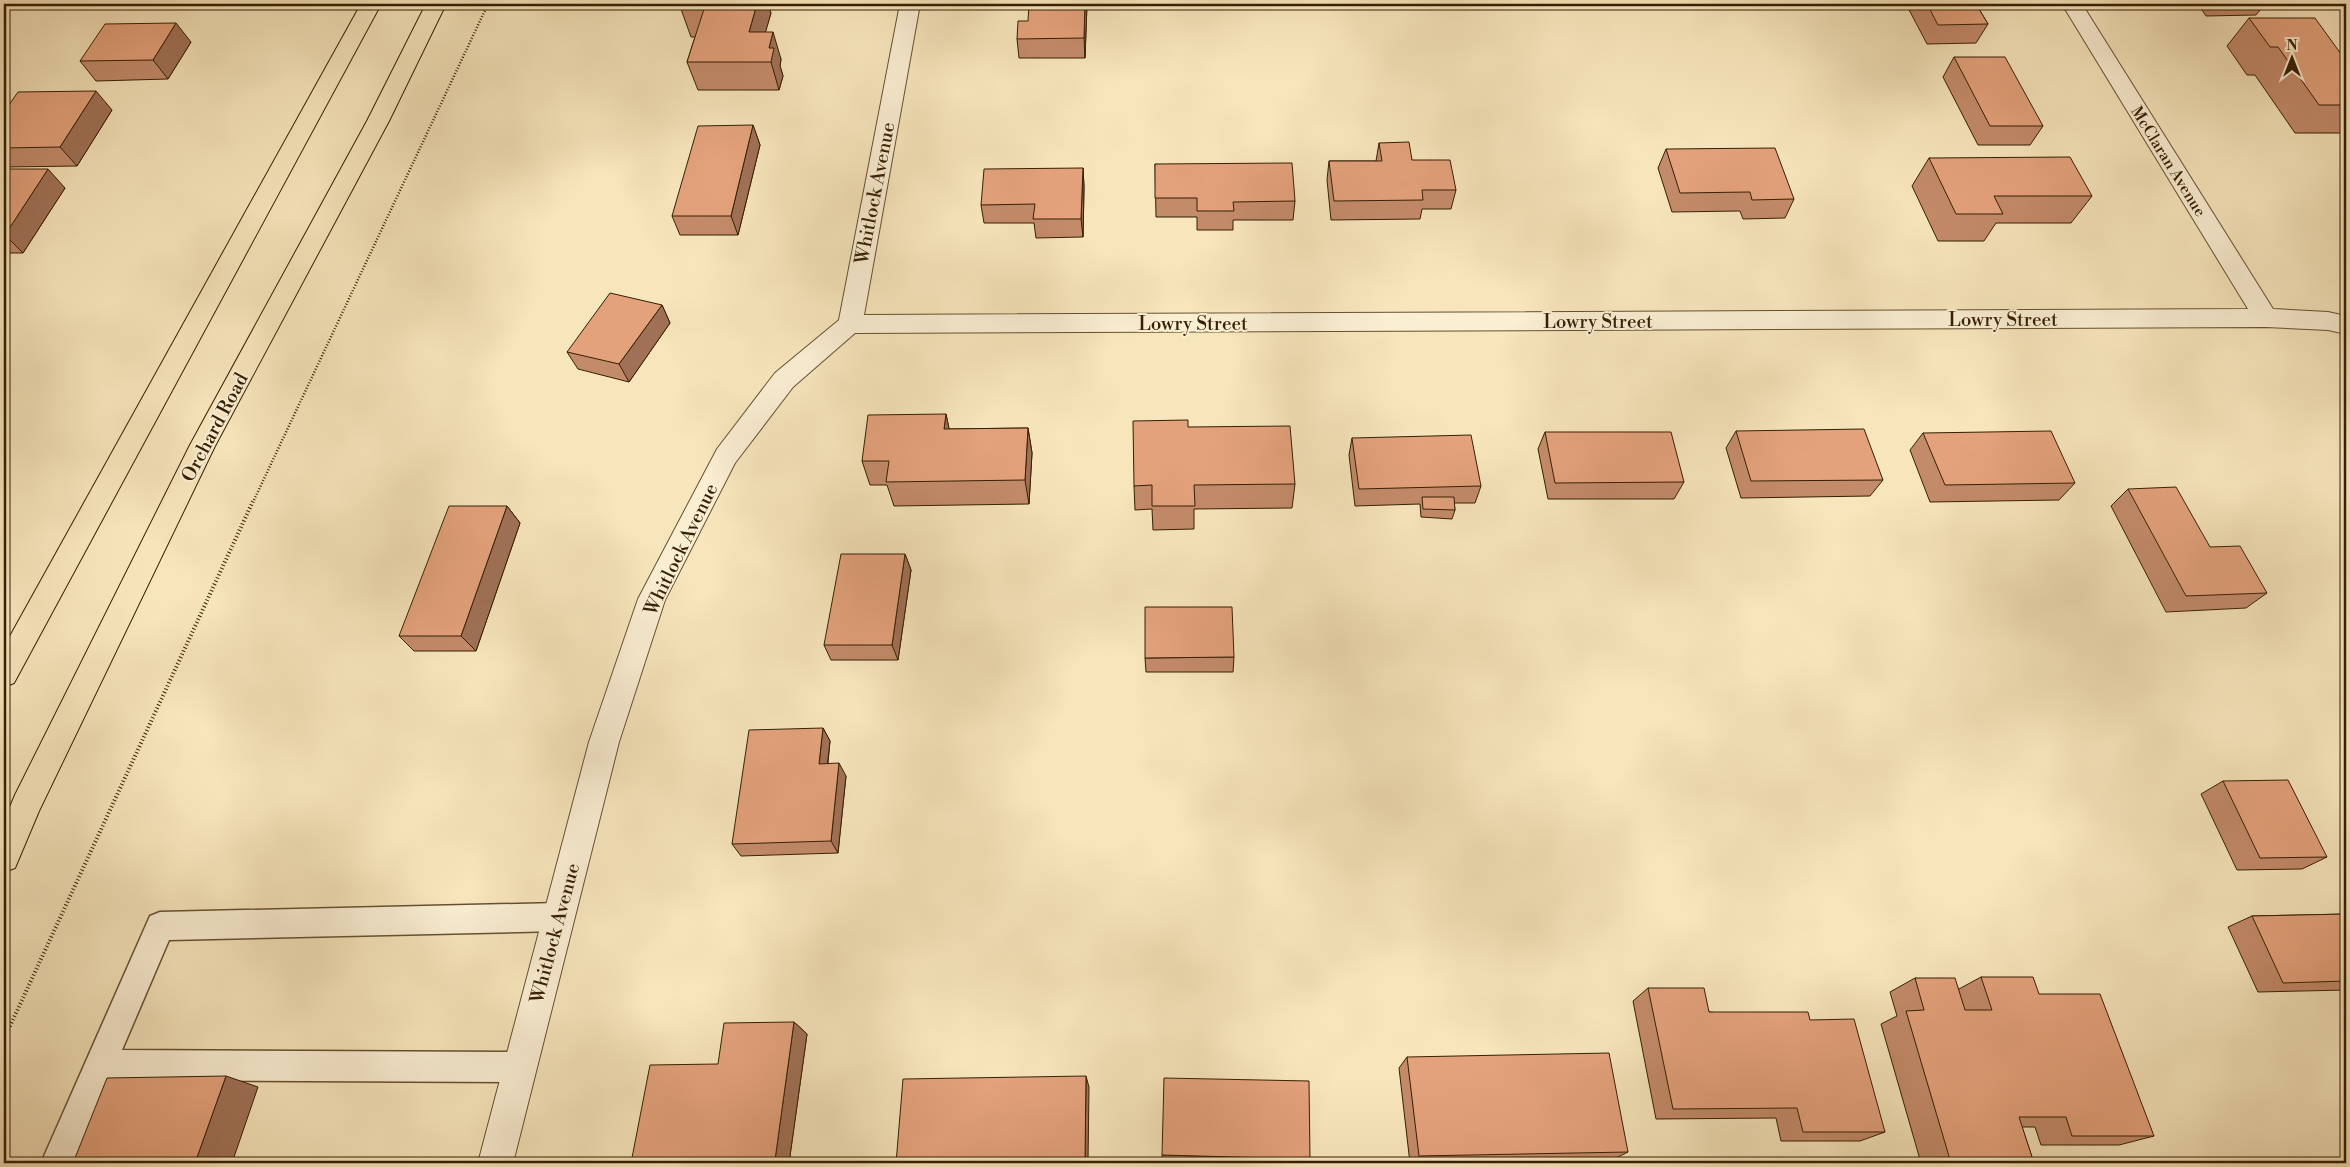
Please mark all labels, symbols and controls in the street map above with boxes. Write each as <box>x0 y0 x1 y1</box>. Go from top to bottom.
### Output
north arrow <box>2268 32 2318 82</box>
text: N <box>2286 37 2298 55</box>
street label: McClaran Avenue <box>2126 103 2210 220</box>
street label: Whitlock Avenue <box>849 120 900 267</box>
street label: Lowry Street <box>1948 308 2058 332</box>
street label: Lowry Street <box>1543 310 1653 334</box>
street label: Lowry Street <box>1138 312 1248 336</box>
street label: Orchard Road <box>176 369 254 486</box>
street label: Whitlock Avenue <box>638 479 723 620</box>
street label: Whitlock Avenue <box>524 861 585 1007</box>

